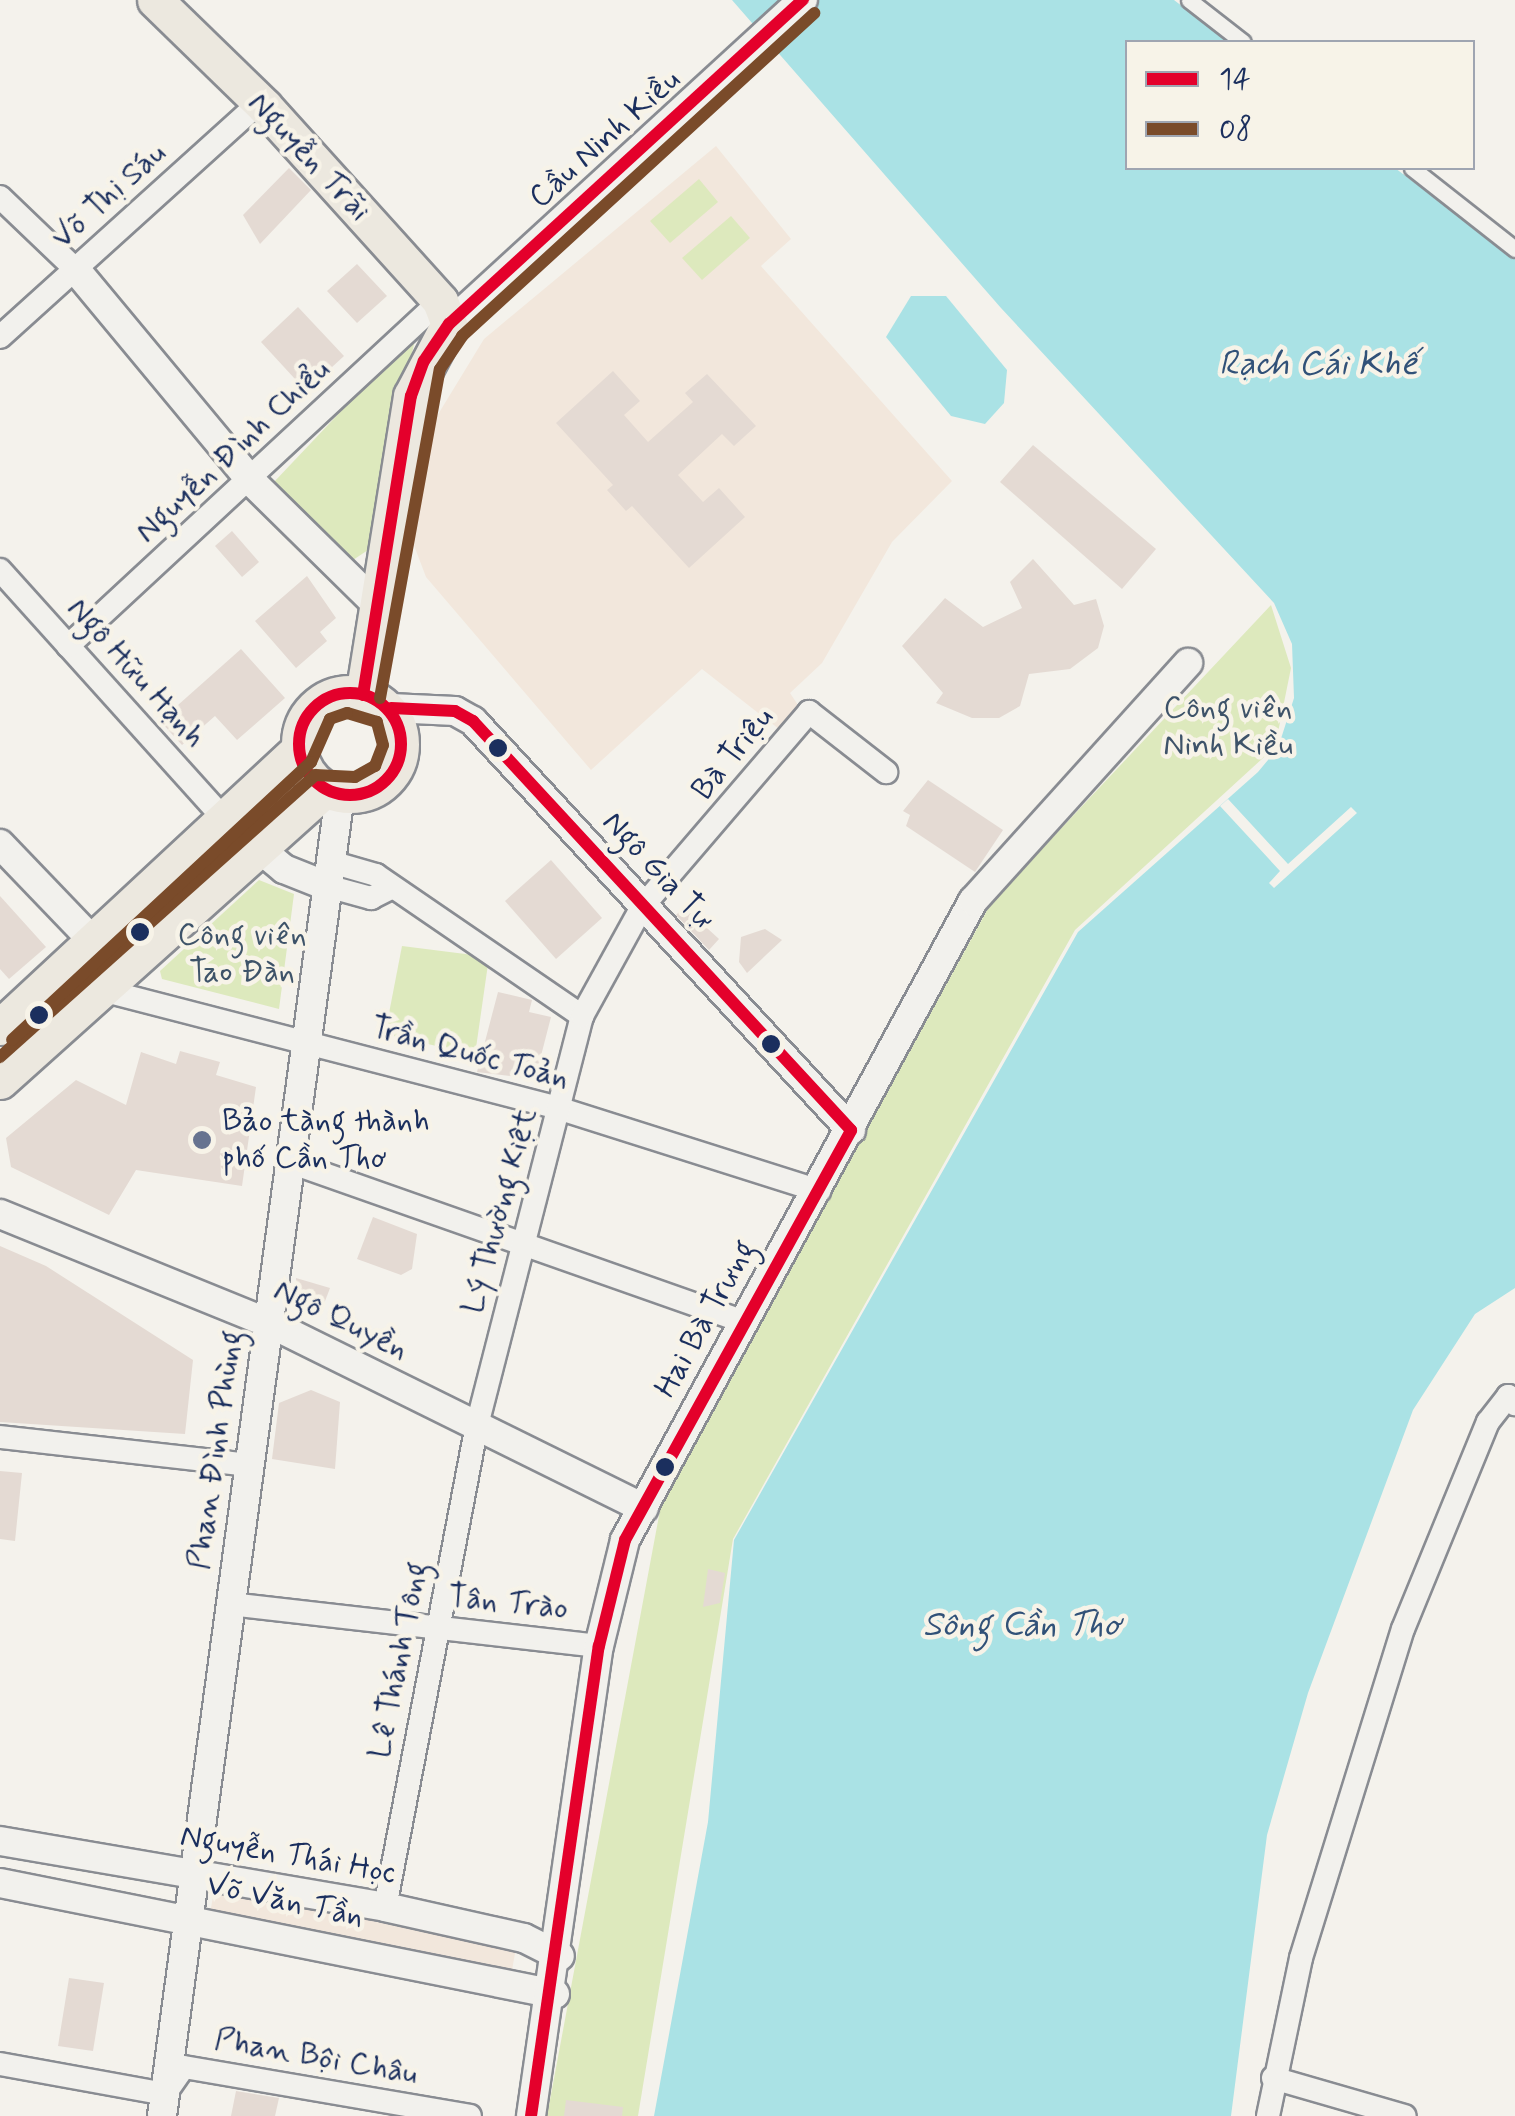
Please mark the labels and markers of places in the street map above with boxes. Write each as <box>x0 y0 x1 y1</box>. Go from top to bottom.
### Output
unlabelled marker <box>488 738 508 758</box>
unlabelled marker <box>130 922 150 942</box>
unlabelled marker <box>29 1005 49 1025</box>
unlabelled marker <box>761 1034 781 1054</box>
place label: Bảo tàng thành phố Cần Thơ <box>222 1103 430 1178</box>
marker: Bảo tàng thành phố Cần Thơ <box>191 1129 213 1151</box>
unlabelled marker <box>655 1457 675 1477</box>

